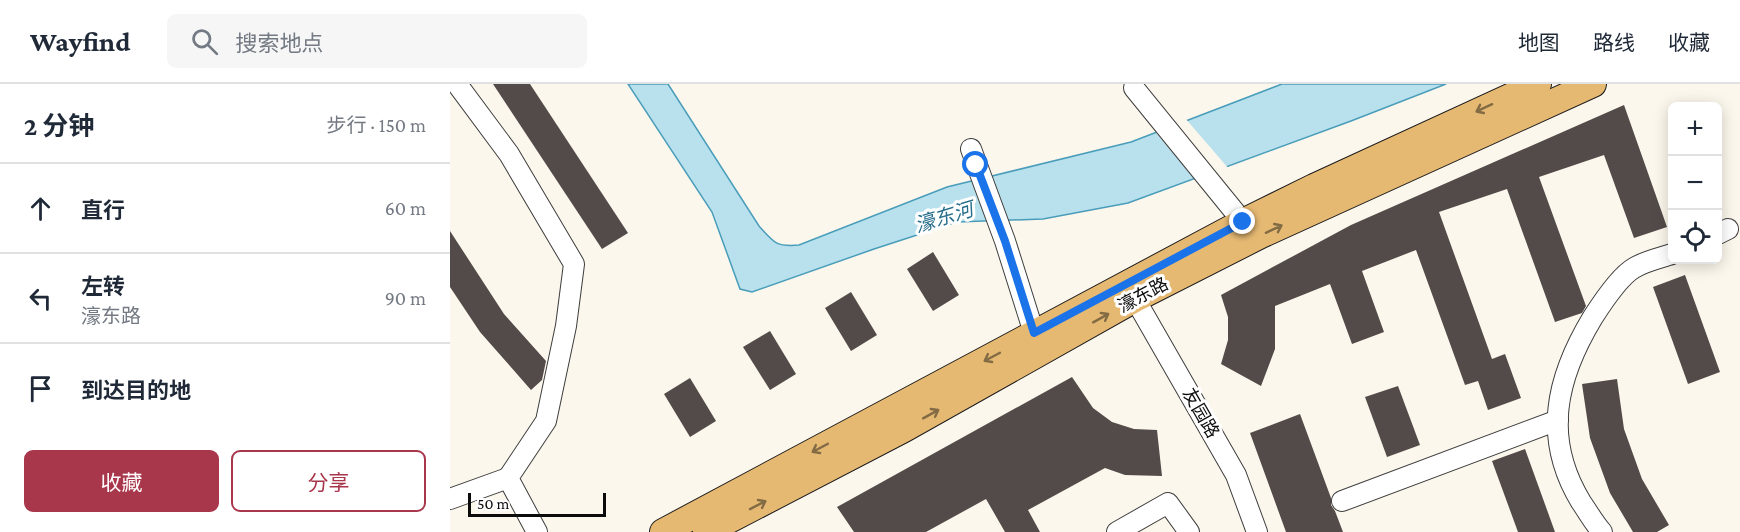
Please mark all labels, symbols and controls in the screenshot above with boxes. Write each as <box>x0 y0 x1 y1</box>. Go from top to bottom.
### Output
search box <box>167 14 587 68</box>
icon: search <box>188 25 221 58</box>
text: Wayfind <box>30 26 131 57</box>
text: 搜索地点 <box>236 31 324 56</box>
text: 地图 <box>1518 31 1560 55</box>
text: 路线 <box>1593 31 1635 55</box>
text: 收藏 <box>1668 31 1710 55</box>
map controls <box>1668 102 1722 264</box>
button: + <box>1668 102 1722 156</box>
one-way arrow <box>1476 103 1494 115</box>
text: 2 分钟 <box>24 112 94 141</box>
text: 步行 · 150 m <box>326 114 426 136</box>
route start <box>962 151 988 177</box>
button: − <box>1668 156 1722 210</box>
icon: ahead <box>24 192 57 225</box>
text: 60 m <box>385 197 426 219</box>
water label: 濠东河 <box>912 197 980 236</box>
text: 直行 <box>81 198 125 223</box>
route end <box>1229 208 1255 234</box>
button: locate <box>1668 210 1722 264</box>
one-way arrow <box>1264 223 1282 235</box>
street label: 濠东路 <box>1114 273 1172 317</box>
text: 左转 <box>81 274 125 299</box>
icon: left <box>24 282 57 315</box>
text: 90 m <box>385 287 426 309</box>
text: 濠东路 <box>81 305 141 327</box>
one-way arrow <box>1092 312 1109 324</box>
one-way arrow <box>983 352 1001 363</box>
icon: arrive <box>24 372 57 405</box>
text: 到达目的地 <box>81 378 191 403</box>
street label: 友园路 <box>1179 385 1223 441</box>
one-way arrow <box>921 408 939 419</box>
one-way arrow <box>811 443 829 454</box>
button: 收藏 <box>24 450 219 512</box>
button: 分享 <box>231 450 426 512</box>
scale bar <box>468 490 606 518</box>
text: 50 m <box>477 495 509 512</box>
one-way arrow <box>749 498 767 510</box>

